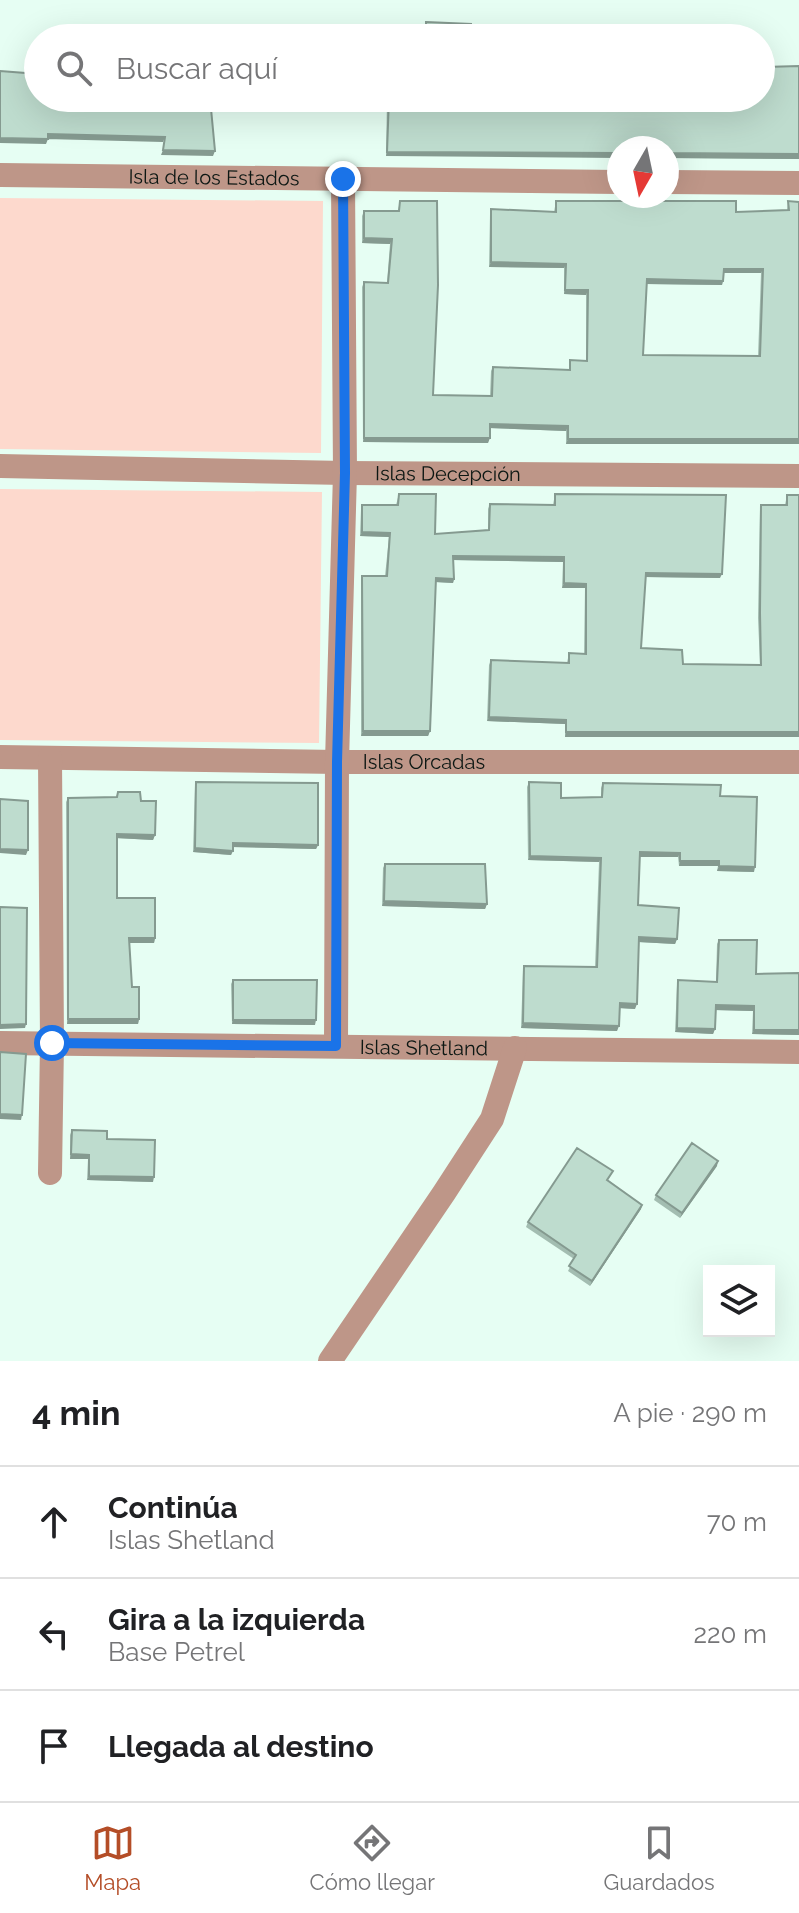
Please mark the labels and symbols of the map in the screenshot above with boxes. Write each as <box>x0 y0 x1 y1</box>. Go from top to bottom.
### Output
north arrow <box>607 136 679 208</box>
route end <box>325 161 361 197</box>
street label: Isla de los Estados <box>128 164 300 190</box>
street label: Islas Decepción <box>375 461 521 486</box>
street label: Islas Orcadas <box>363 750 485 774</box>
route start <box>34 1025 70 1061</box>
street label: Islas Shetland <box>360 1035 488 1060</box>

